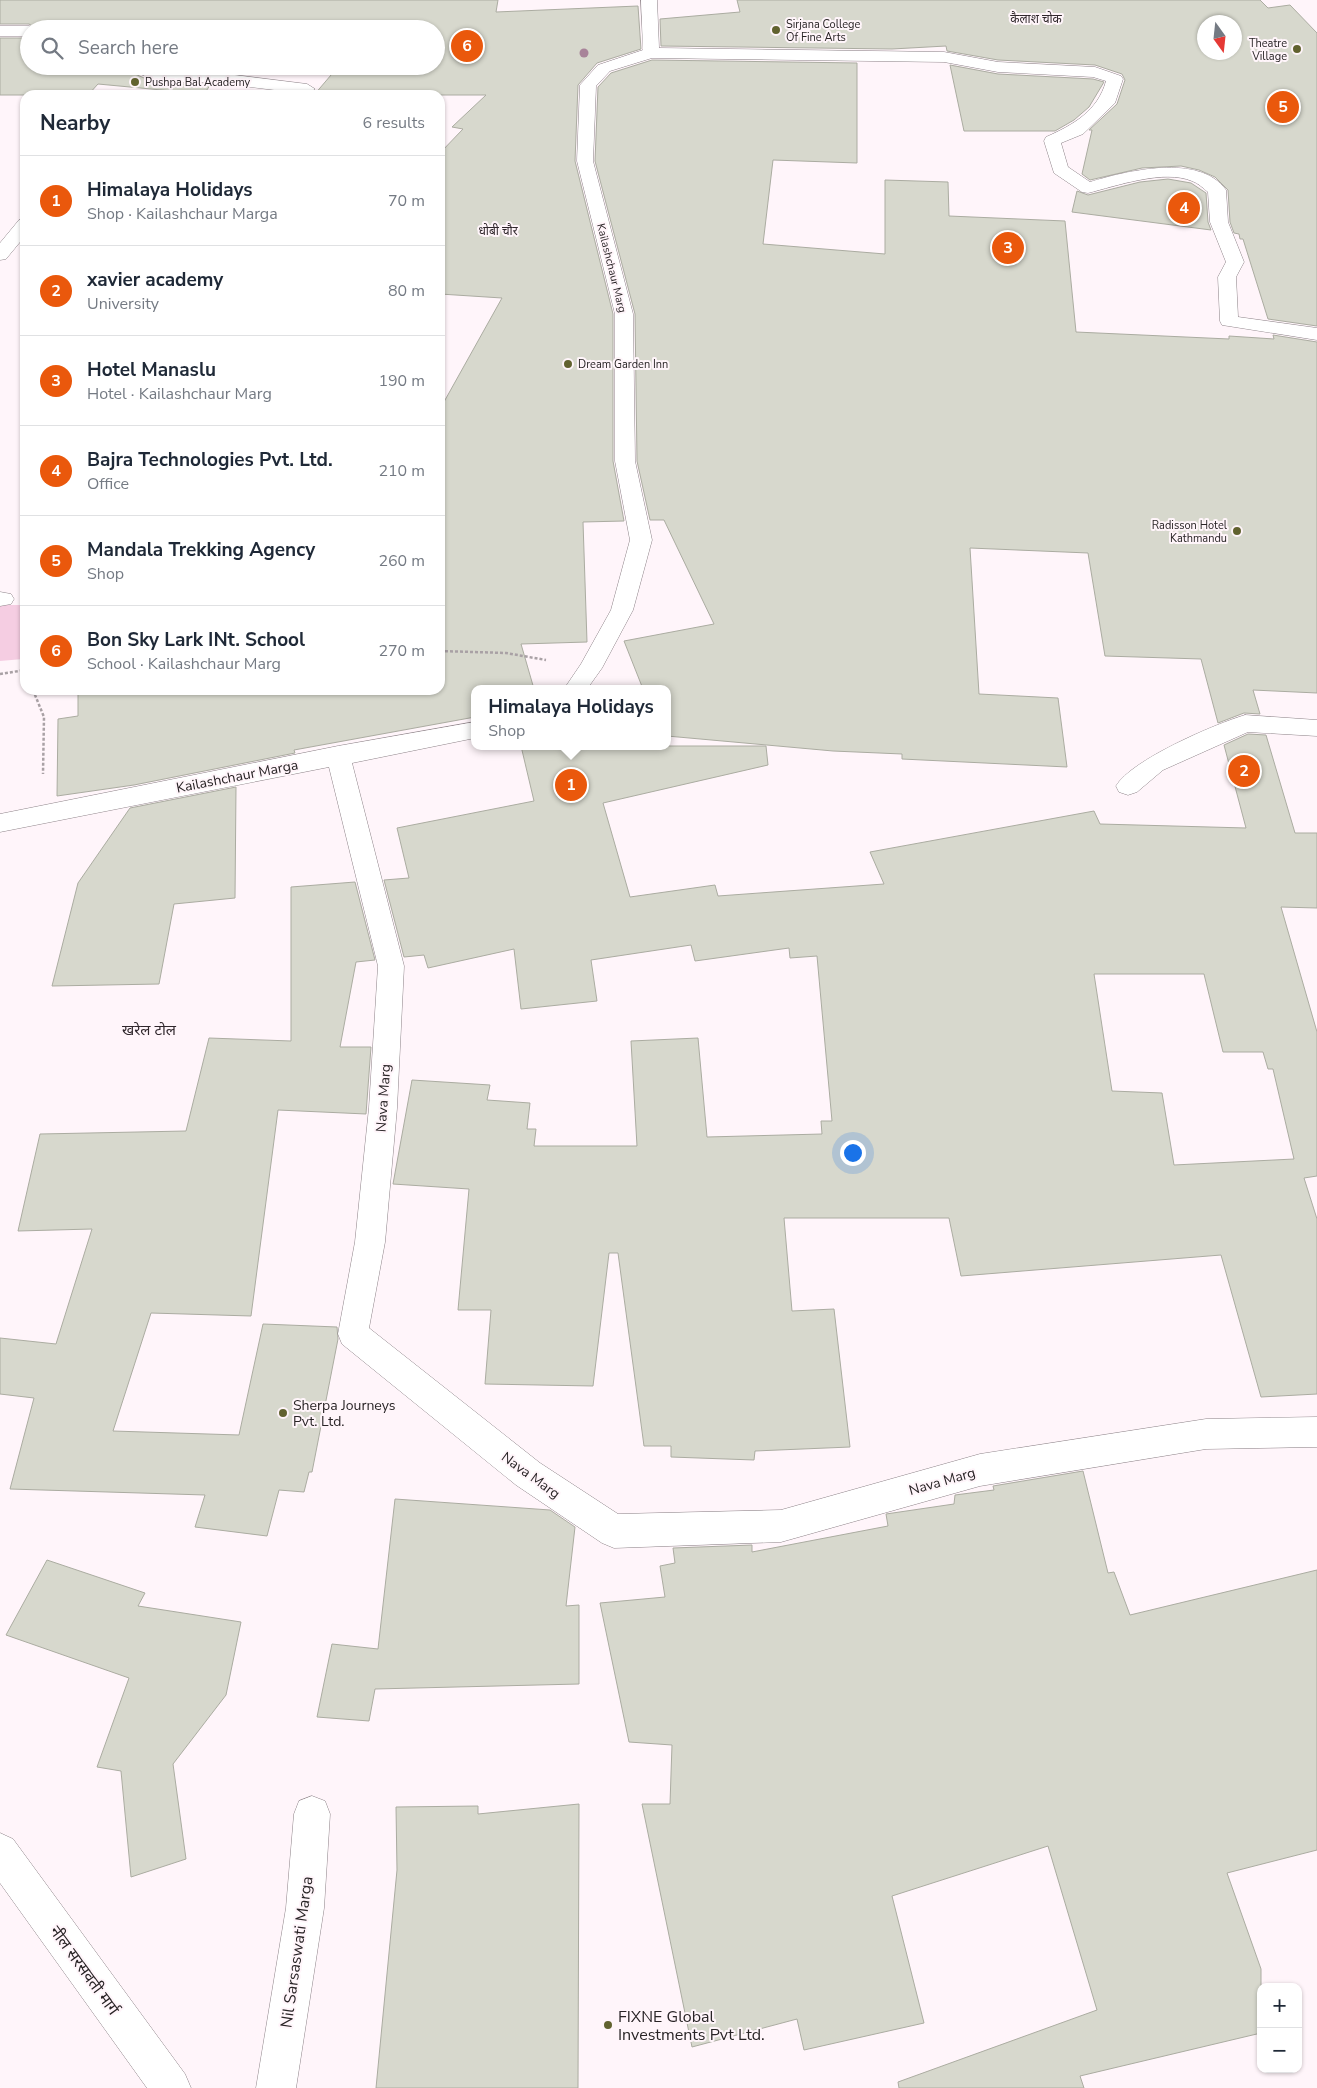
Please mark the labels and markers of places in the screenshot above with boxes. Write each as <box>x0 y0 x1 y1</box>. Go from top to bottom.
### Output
place label: Sirjana College Of Fine Arts <box>786 17 860 45</box>
marker: Sirjana College Of Fine Arts <box>770 24 782 36</box>
pin: 6 <box>451 27 483 65</box>
place label: Theatre Village <box>1249 36 1287 64</box>
marker: Theatre Village <box>1291 43 1303 55</box>
place label: Pushpa Bal Academy <box>145 75 250 90</box>
marker: Pushpa Bal Academy <box>129 76 141 88</box>
pin: 5 <box>1267 88 1299 126</box>
pin: 4 <box>1168 189 1200 227</box>
pin: 3 <box>992 229 1024 267</box>
place label: Dream Garden Inn <box>578 357 668 372</box>
marker: Dream Garden Inn <box>562 358 574 370</box>
place label: Radisson Hotel Kathmandu <box>1152 518 1228 546</box>
marker: Radisson Hotel Kathmandu <box>1231 525 1243 537</box>
pin: 2 <box>1228 752 1260 790</box>
pin: 1 <box>555 766 587 804</box>
place label: Sherpa Journeys Pvt. Ltd. <box>293 1396 396 1431</box>
marker: Sherpa Journeys Pvt. Ltd. <box>277 1407 289 1419</box>
place label: FIXNE Global Investments Pvt Ltd. <box>618 2006 765 2046</box>
marker: FIXNE Global Investments Pvt Ltd. <box>602 2019 614 2031</box>

